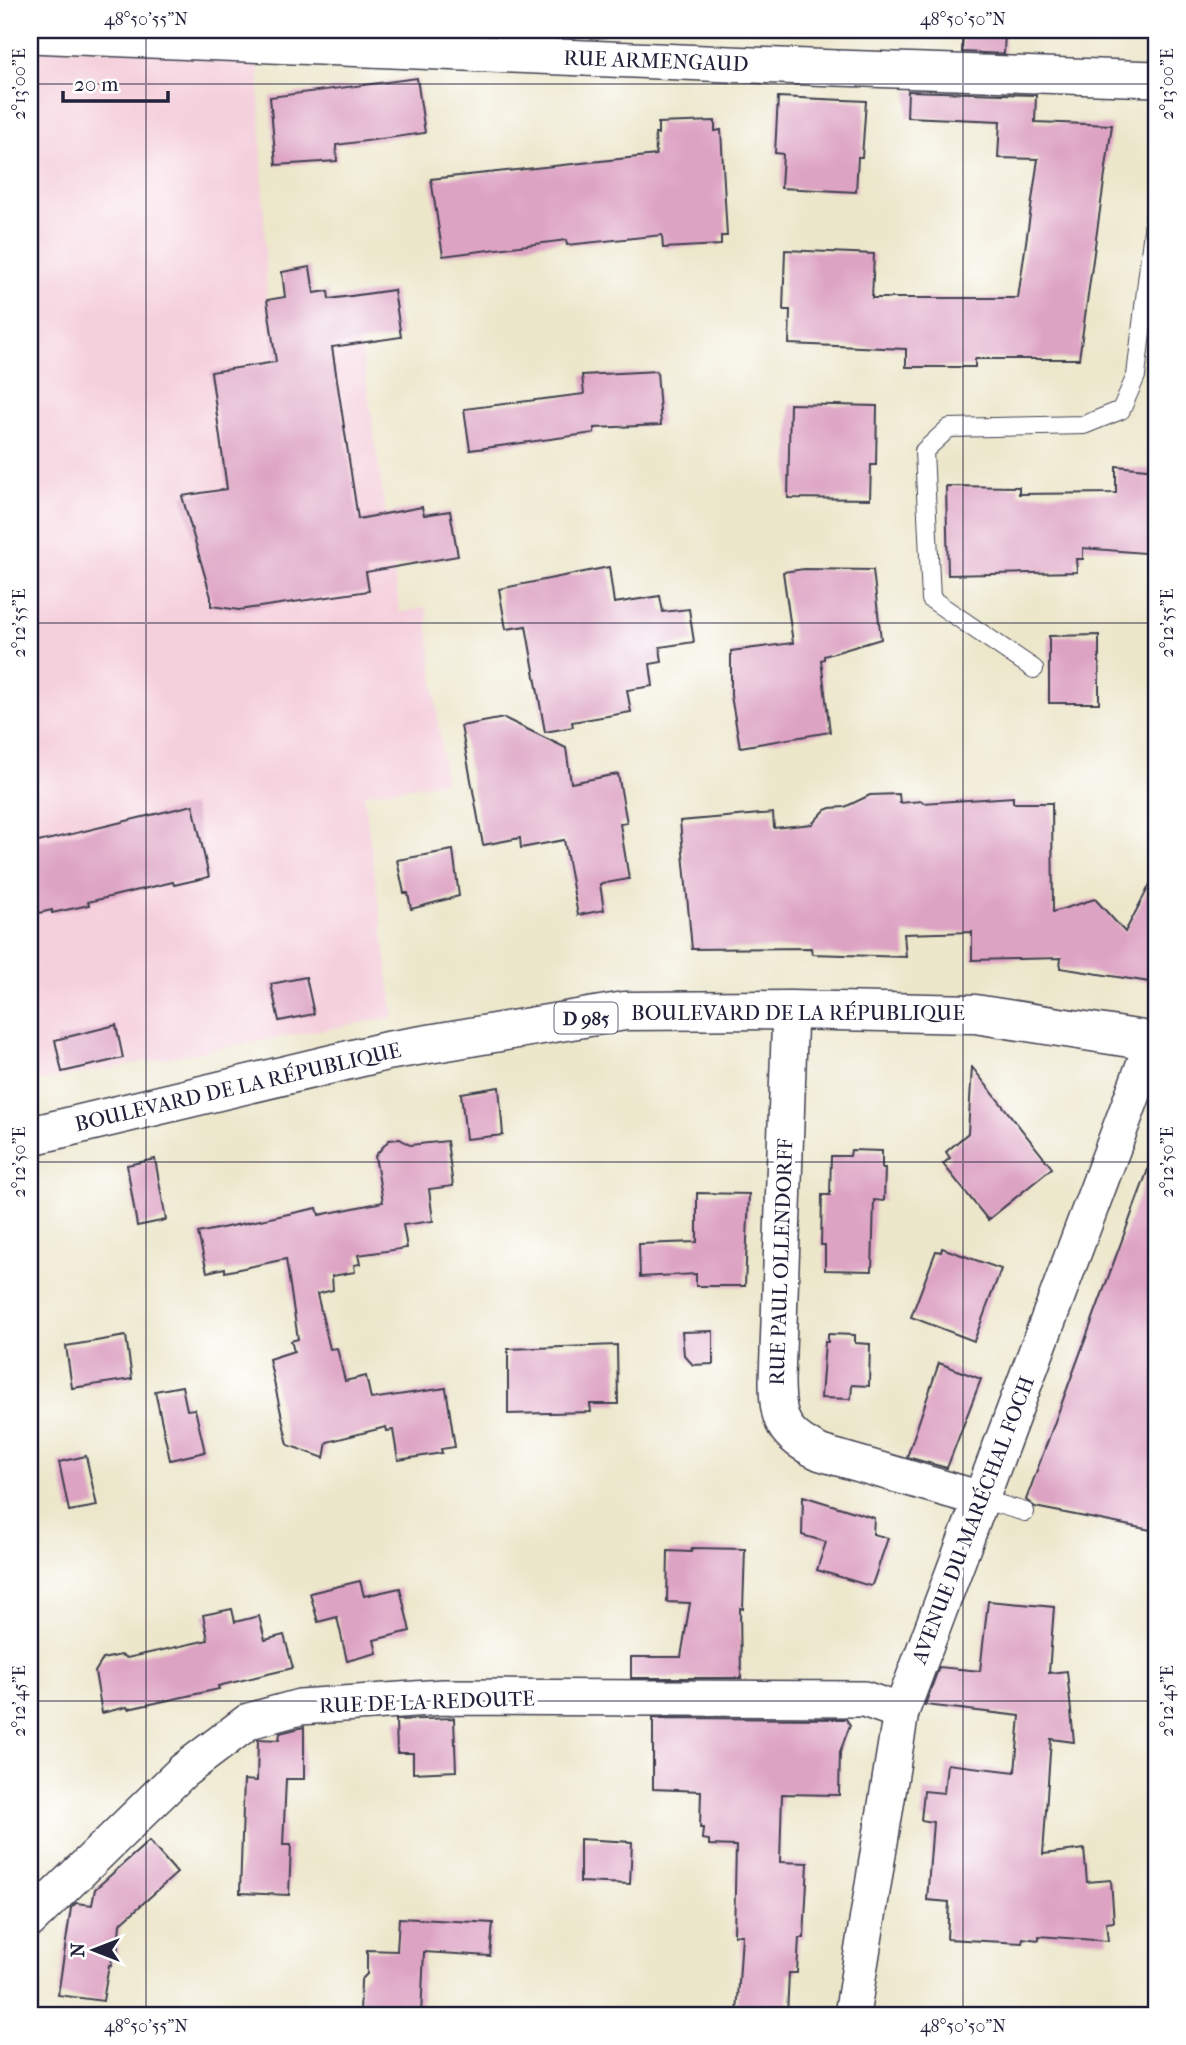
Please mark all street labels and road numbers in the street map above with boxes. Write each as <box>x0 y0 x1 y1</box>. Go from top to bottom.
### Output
street label: RUE ARMENGAUD <box>563 46 749 76</box>
street label: BOULEVARD DE LA RÉPUBLIQUE <box>631 1001 965 1025</box>
road number: D 985 <box>554 1002 618 1034</box>
street label: BOULEVARD DE LA RÉPUBLIQUE <box>73 1038 404 1136</box>
street label: RUE PAUL OLLENDORFF <box>765 1138 797 1386</box>
street label: AVENUE DU MARÉCHAL FOCH <box>907 1372 1039 1668</box>
street label: RUE DE LA REDOUTE <box>319 1686 535 1718</box>

